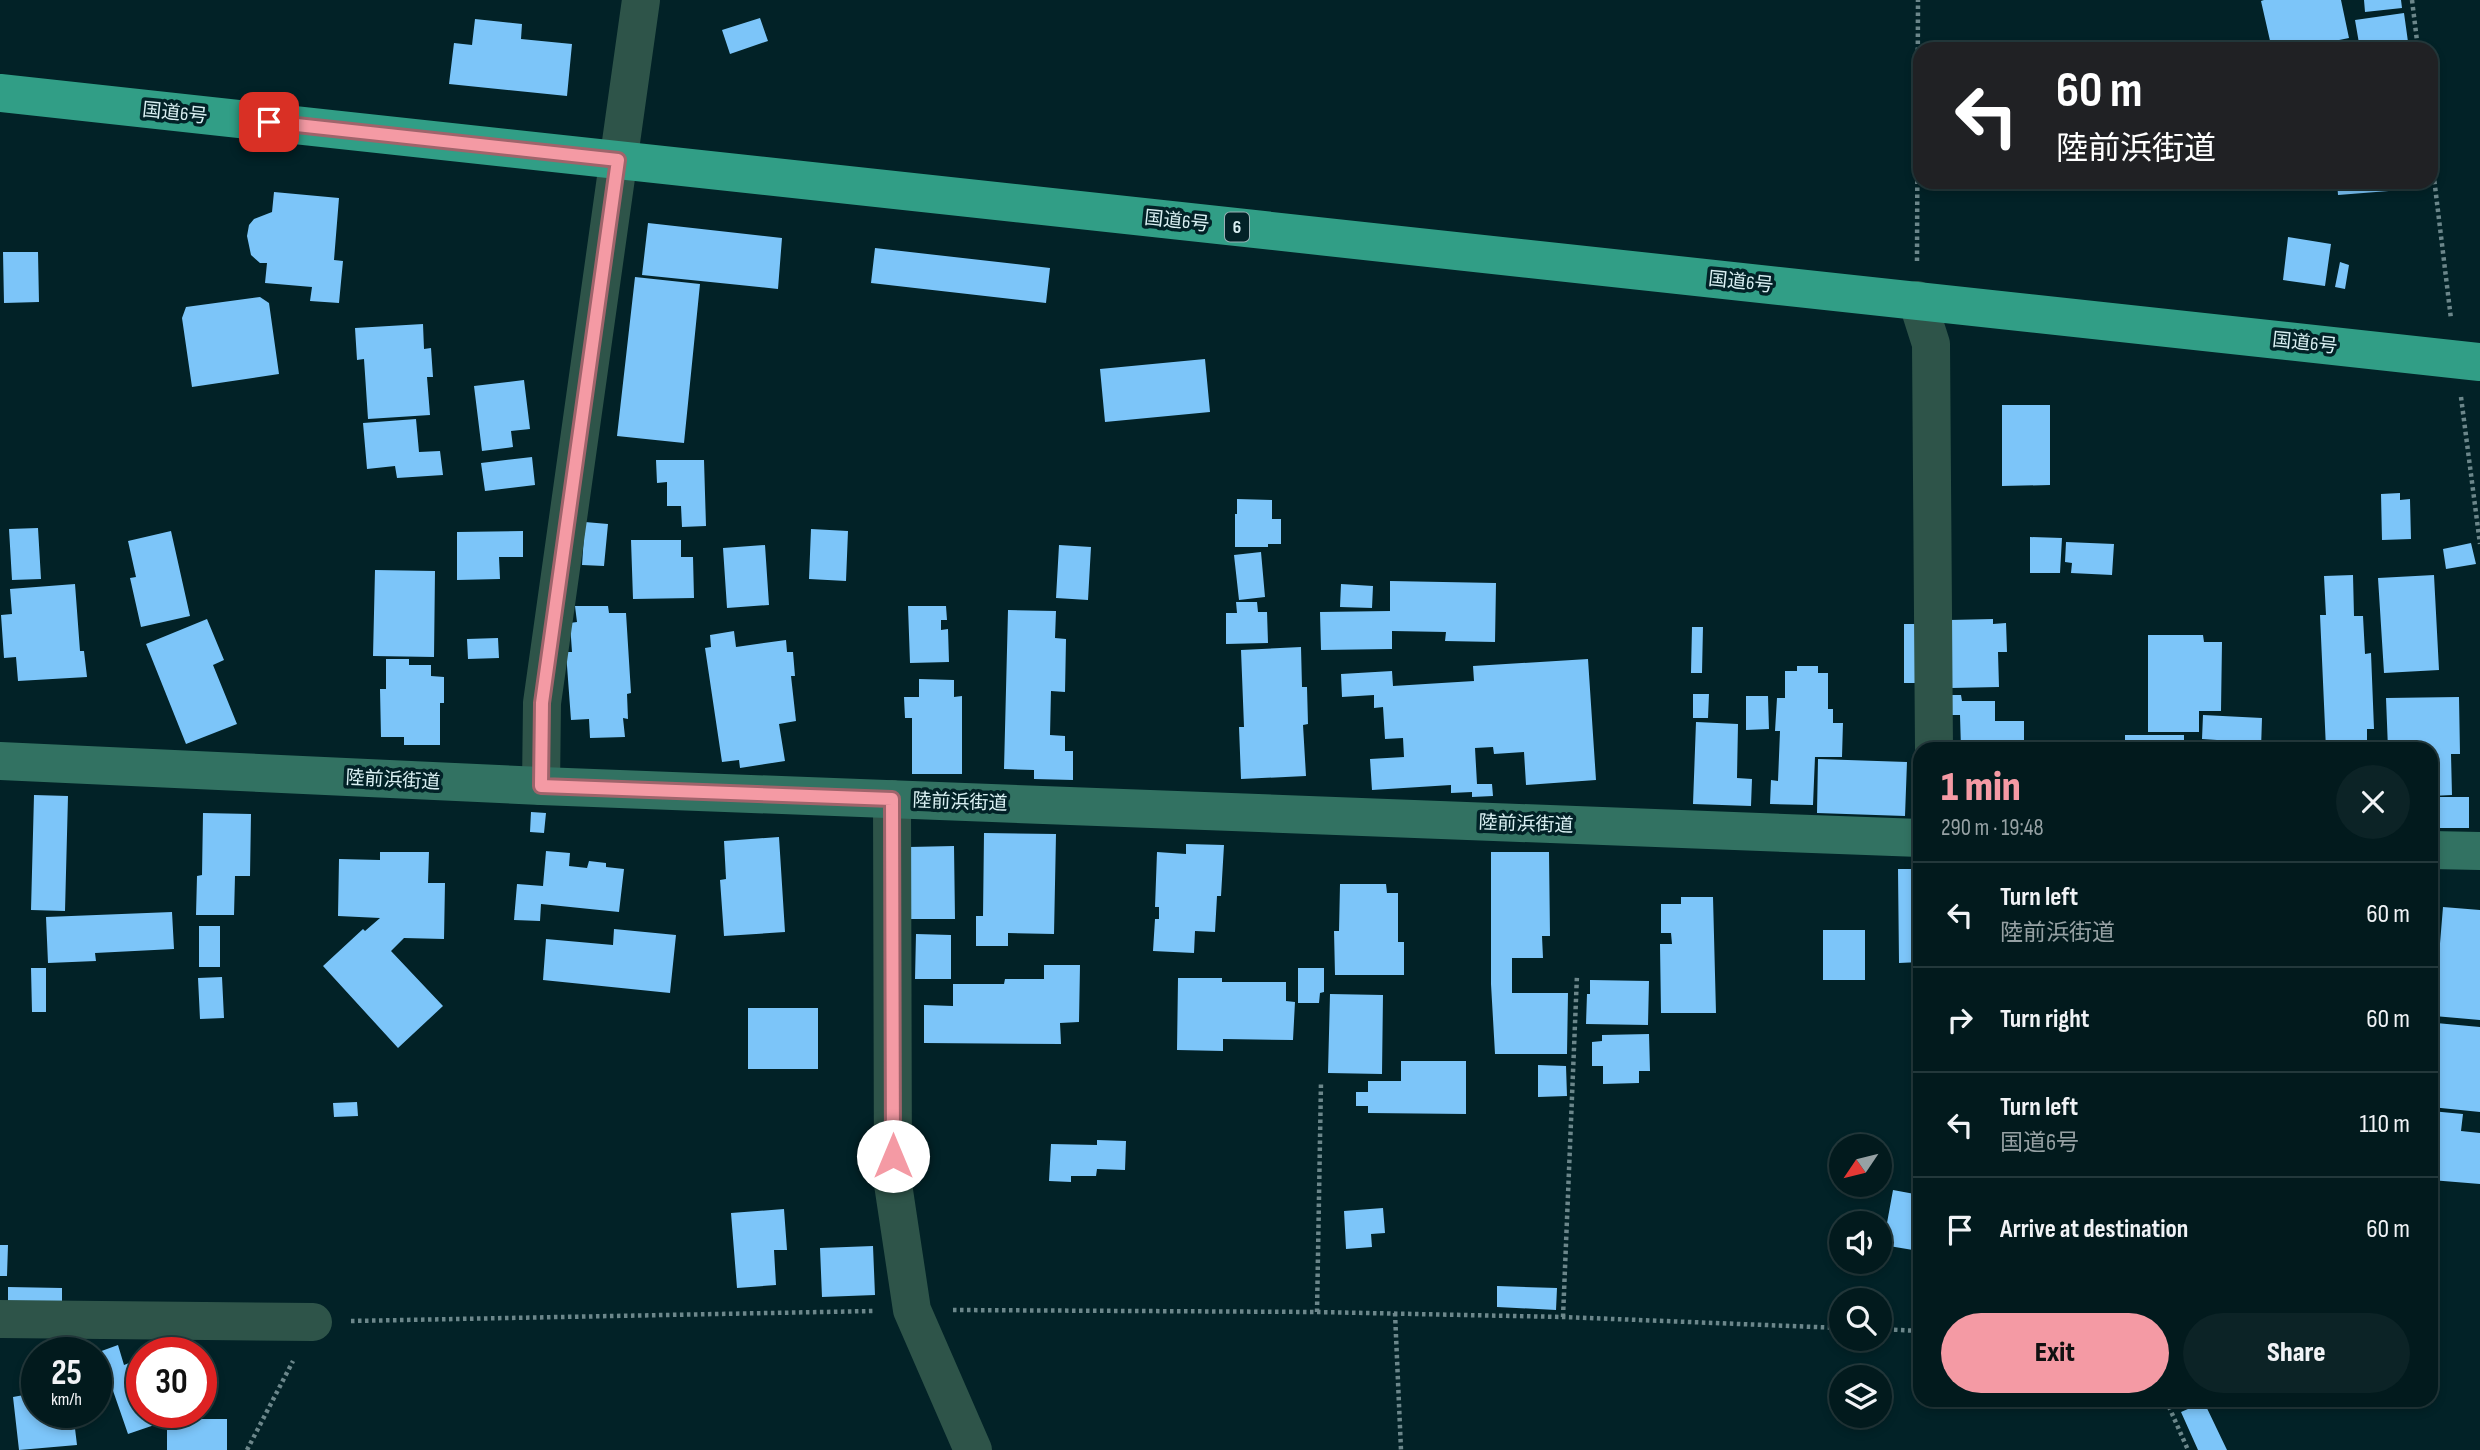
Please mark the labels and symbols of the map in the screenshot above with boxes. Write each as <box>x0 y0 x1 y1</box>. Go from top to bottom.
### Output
pin <box>239 92 299 152</box>
street label: 国道6号 <box>141 99 209 128</box>
street label: 国道6号 <box>1143 207 1211 236</box>
road number: 6 <box>1225 212 1249 242</box>
street label: 国道6号 <box>1707 268 1775 297</box>
street label: 国道6号 <box>2271 329 2339 358</box>
street label: 陸前浜街道 <box>345 767 441 794</box>
street label: 陸前浜街道 <box>912 789 1008 816</box>
street label: 陸前浜街道 <box>1478 811 1574 838</box>
position arrow <box>856 1119 930 1193</box>
north arrow <box>1829 1134 1892 1197</box>
speed limit sign: 30 <box>126 1337 217 1428</box>

